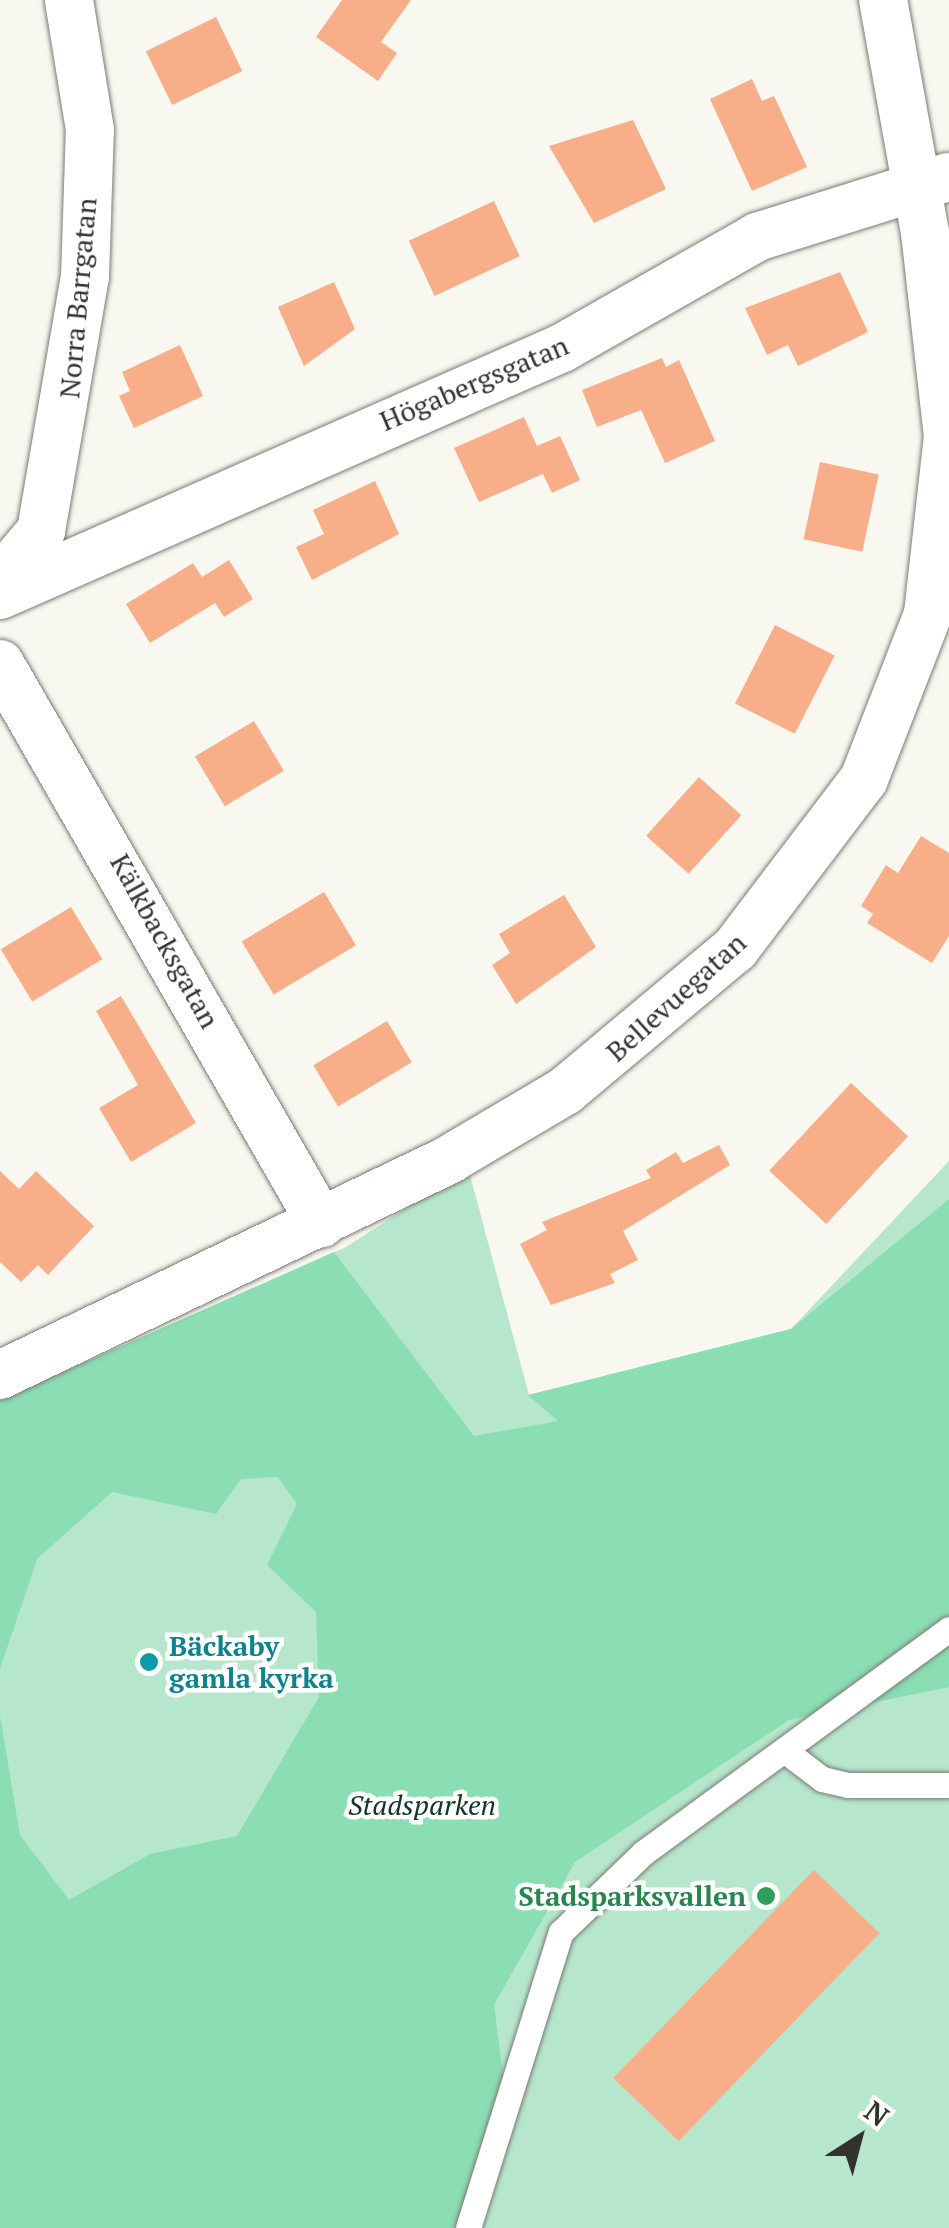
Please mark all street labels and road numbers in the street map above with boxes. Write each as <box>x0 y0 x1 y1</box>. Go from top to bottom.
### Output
street label: Norra Barrgatan <box>52 196 104 400</box>
street label: Högabergsgatan <box>375 328 573 438</box>
street label: Kälkbacksgatan <box>103 848 227 1034</box>
street label: Bellevuegatan <box>599 926 753 1068</box>

